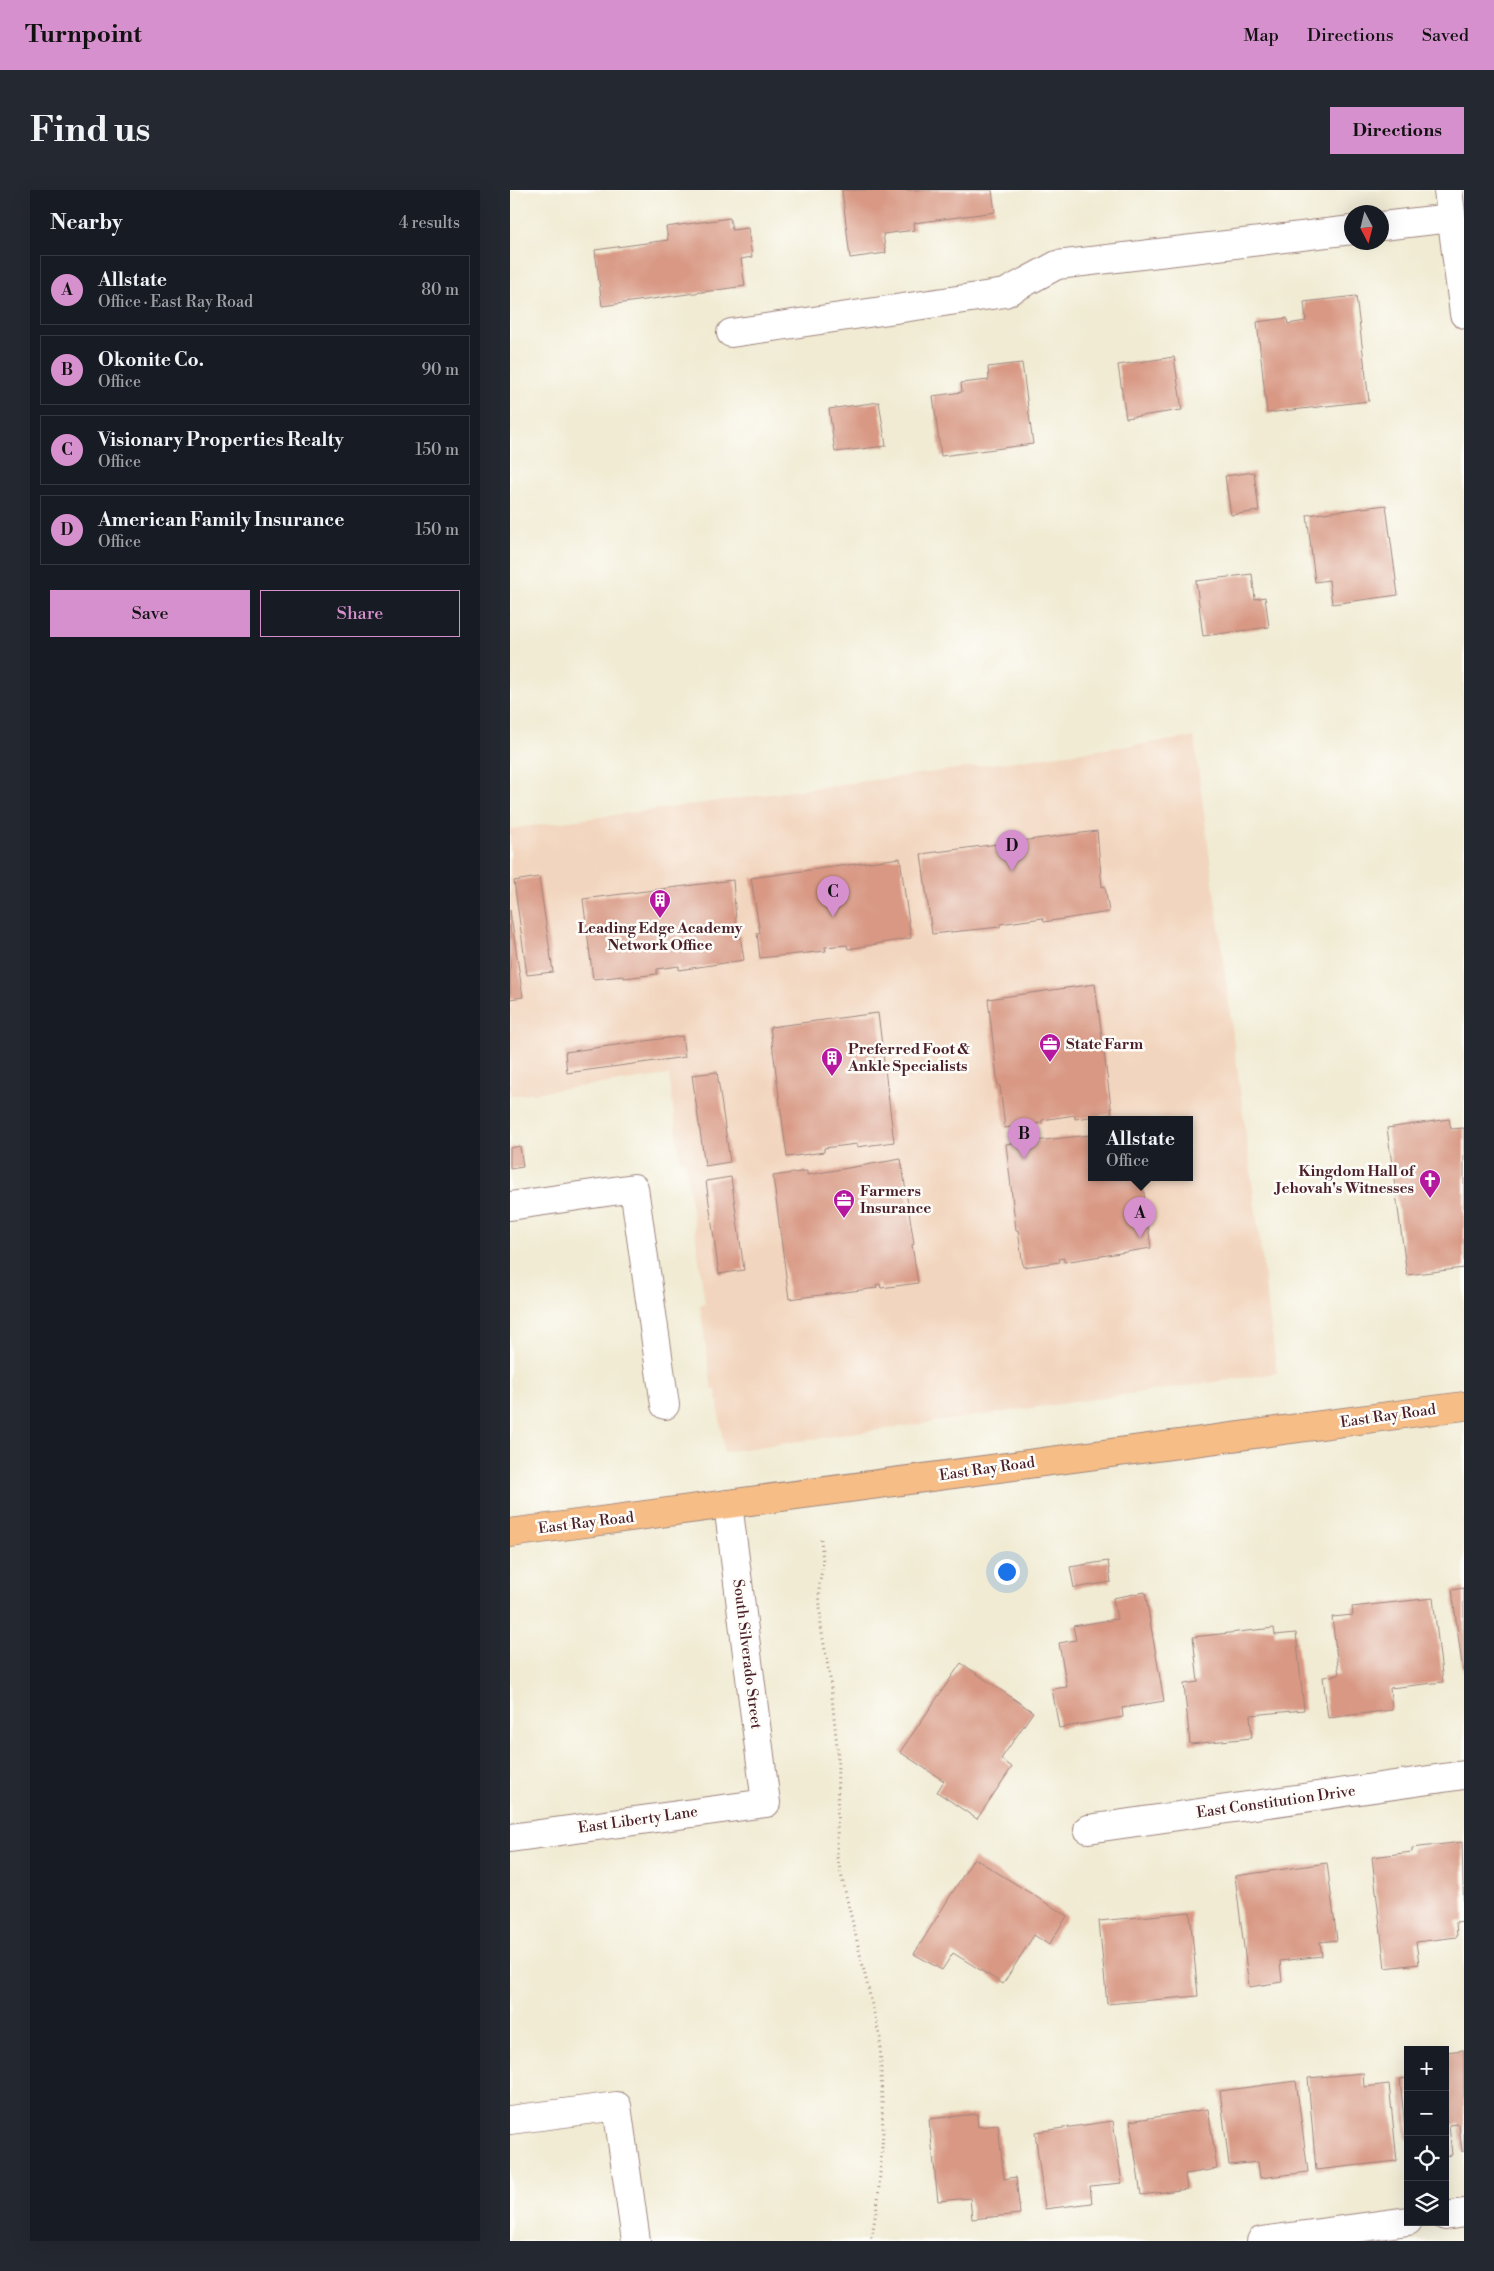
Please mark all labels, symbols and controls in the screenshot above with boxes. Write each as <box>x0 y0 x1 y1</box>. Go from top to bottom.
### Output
text: Turnpoint <box>25 20 142 50</box>
text: Map <box>1243 24 1279 47</box>
text: Directions <box>1307 24 1394 47</box>
text: Saved <box>1422 24 1469 47</box>
button: Directions <box>1330 107 1464 154</box>
text: Find us <box>30 109 150 152</box>
north arrow <box>1344 205 1389 250</box>
text: Nearby <box>50 210 123 236</box>
text: 4 results <box>399 213 460 233</box>
text: Allstate <box>98 268 167 292</box>
text: A <box>61 280 73 300</box>
text: 80 m <box>421 280 459 300</box>
text: Office · East Ray Road <box>98 292 253 312</box>
text: Okonite Co. <box>98 348 204 372</box>
text: B <box>61 360 73 380</box>
text: 90 m <box>421 360 459 380</box>
text: Office <box>98 372 141 392</box>
text: Visionary Properties Realty <box>98 428 344 452</box>
text: C <box>61 440 73 460</box>
text: 150 m <box>415 440 459 460</box>
text: Office <box>98 452 141 472</box>
text: American Family Insurance <box>98 508 344 532</box>
text: D <box>61 520 73 540</box>
text: 150 m <box>415 520 459 540</box>
text: Office <box>98 532 141 552</box>
button: Save <box>50 590 250 637</box>
button: Share <box>260 590 460 637</box>
pin: D <box>996 830 1028 871</box>
pin: C <box>817 876 849 917</box>
building icon: Leading Edge Academy Network Office <box>648 888 672 919</box>
place label: Leading Edge Academy Network Office <box>578 919 743 955</box>
office icon: State Farm <box>1038 1032 1062 1063</box>
place label: State Farm <box>1066 1035 1144 1054</box>
place label: Preferred Foot & Ankle Specialists <box>847 1040 970 1076</box>
building icon: Preferred Foot & Ankle Specialists <box>820 1046 844 1077</box>
popup <box>1088 1116 1193 1181</box>
pin: B <box>1008 1118 1040 1159</box>
text: Allstate <box>1106 1127 1175 1151</box>
text: Office <box>1106 1151 1149 1171</box>
place label: Kingdom Hall of Jehovah's Witnesses <box>1274 1162 1416 1198</box>
church icon: Kingdom Hall of Jehovah's Witnesses <box>1418 1168 1442 1199</box>
place label: Farmers Insurance <box>860 1182 931 1218</box>
office icon: Farmers Insurance <box>832 1188 856 1219</box>
pin: A <box>1124 1197 1156 1238</box>
street label: East Ray Road <box>1339 1400 1438 1432</box>
street label: East Ray Road <box>938 1453 1037 1485</box>
street label: East Ray Road <box>537 1508 635 1538</box>
your location <box>994 1559 1020 1585</box>
street label: South Silverado Street <box>728 1578 766 1731</box>
street label: East Constitution Drive <box>1195 1781 1357 1823</box>
street label: East Liberty Lane <box>577 1802 699 1838</box>
map controls <box>1404 2046 1449 2226</box>
button: + <box>1404 2046 1449 2091</box>
button: − <box>1404 2091 1449 2136</box>
button: locate <box>1404 2136 1449 2181</box>
button: layers <box>1404 2181 1449 2226</box>

